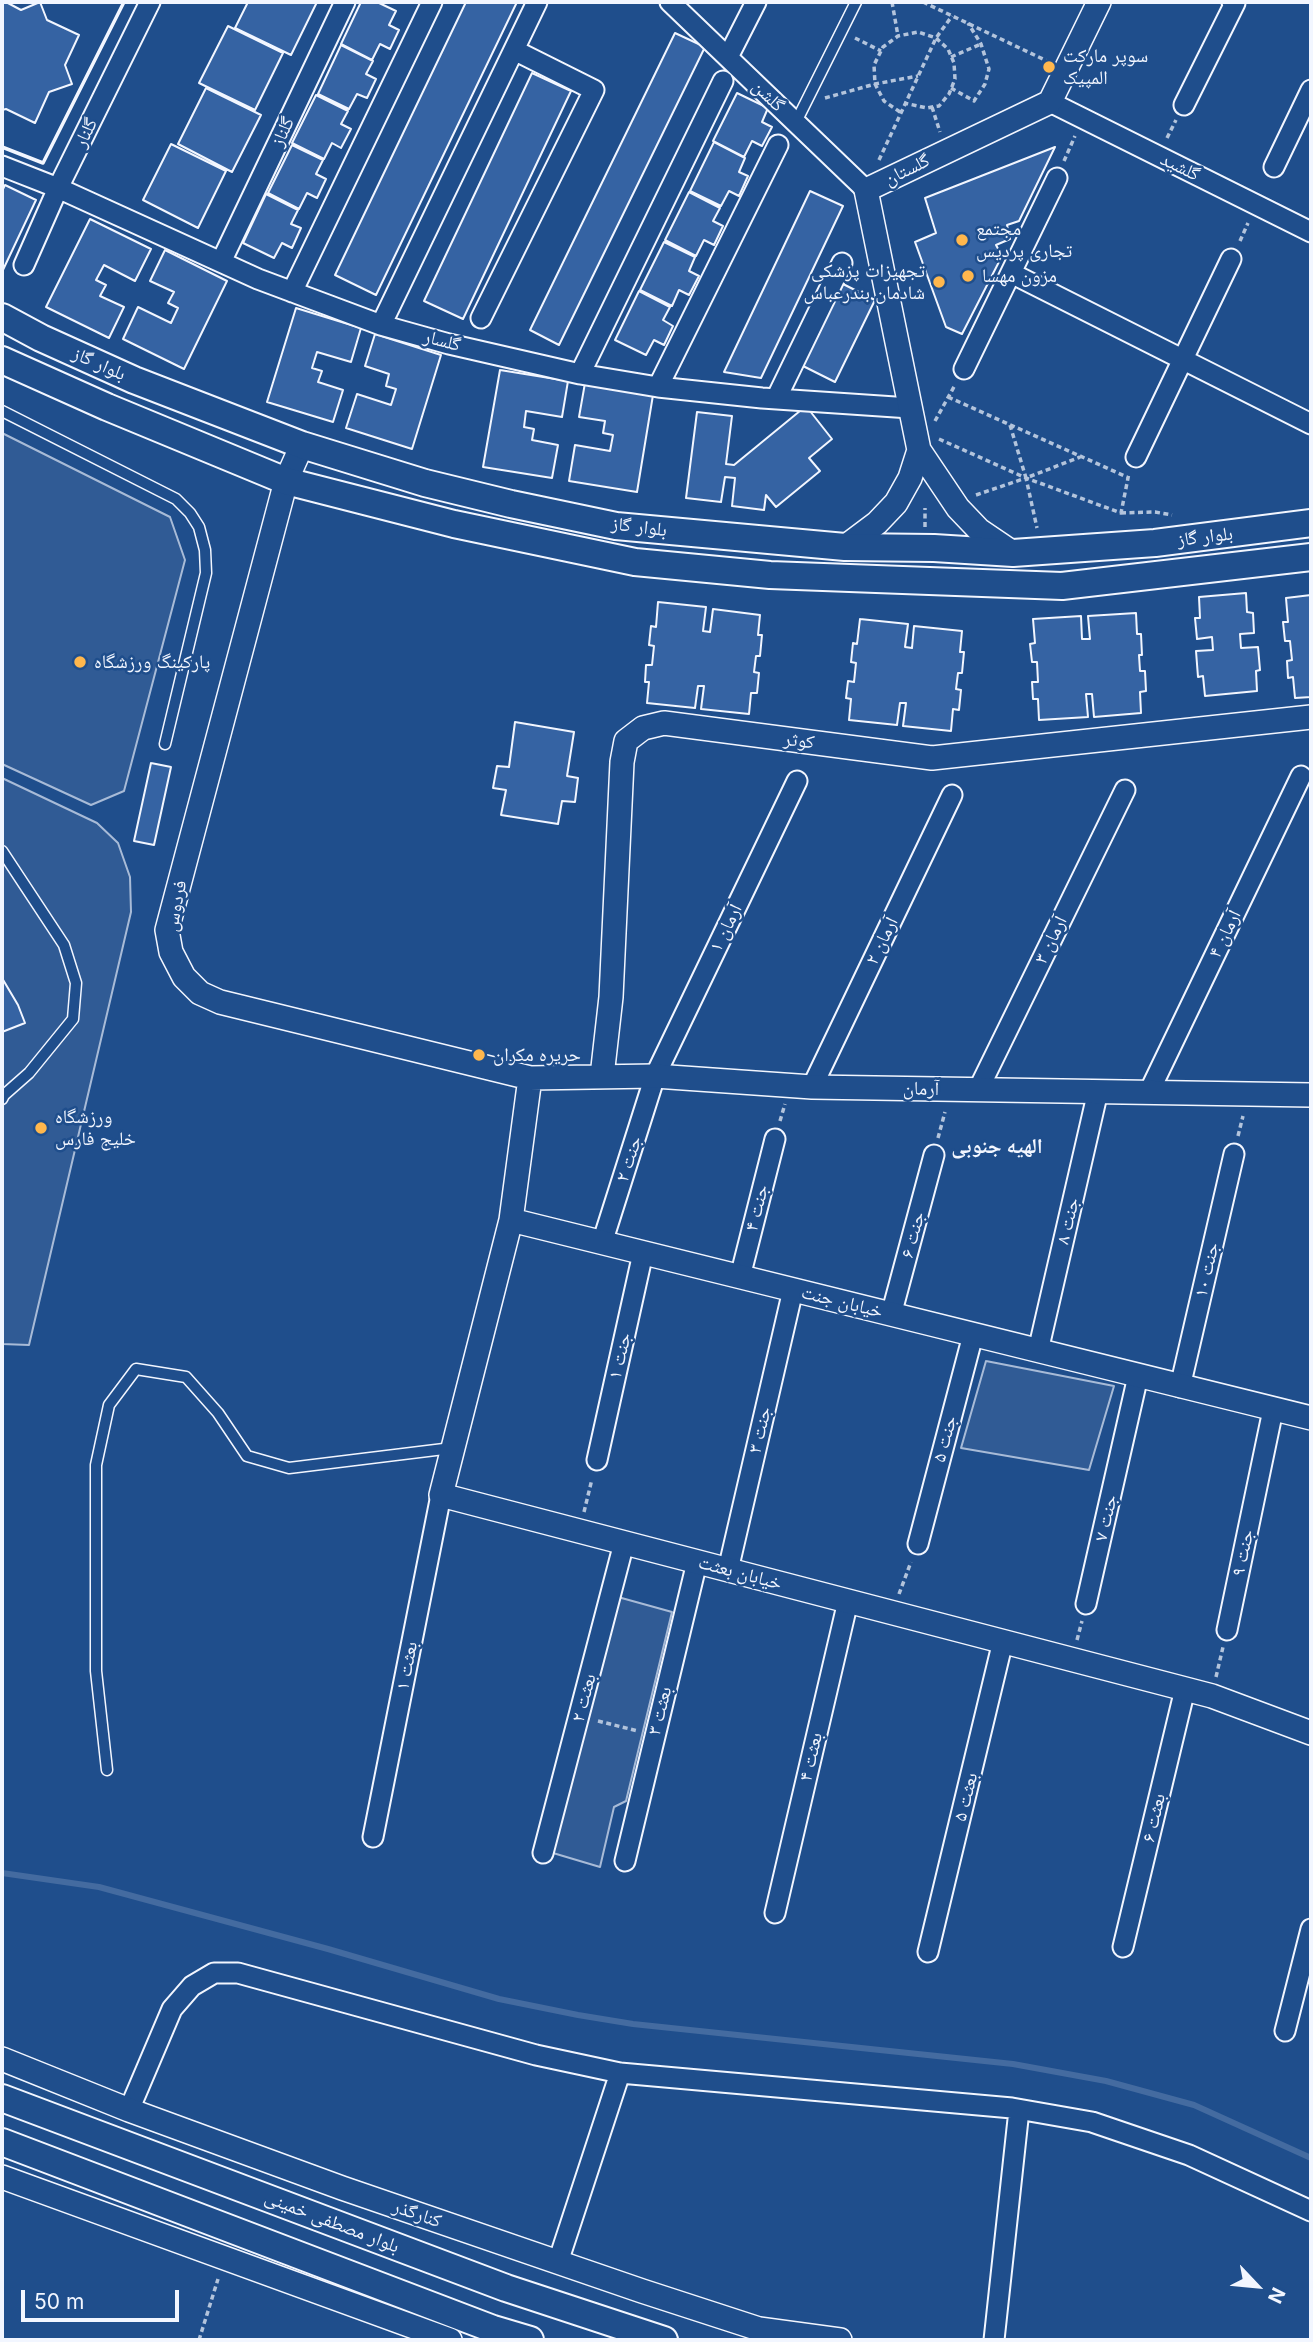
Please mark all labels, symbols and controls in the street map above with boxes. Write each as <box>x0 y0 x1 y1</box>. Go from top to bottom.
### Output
place label: سوپر مارکت المپیک <box>1063 45 1148 89</box>
marker: سوپر مارکت المپیک <box>1041 59 1057 75</box>
street label: گلشن <box>747 75 789 117</box>
street label: گلناز <box>266 113 300 151</box>
street label: گلنار <box>69 114 103 152</box>
street label: گلشید <box>1157 148 1203 186</box>
street label: گلستان <box>880 149 934 191</box>
place label: مجتمع تجاری پردیس <box>976 218 1072 262</box>
marker: مجتمع تجاری پردیس <box>954 232 970 248</box>
place label: تجهیزات پزشکی شادمان بندرعباس <box>804 260 925 304</box>
place label: مزون مهسا <box>982 265 1057 287</box>
marker: مزون مهسا <box>960 268 976 284</box>
marker: تجهیزات پزشکی شادمان بندرعباس <box>931 274 947 290</box>
street label: گلسار <box>421 325 463 357</box>
street label: بلوار گاز <box>69 342 129 386</box>
street label: بلوار گاز <box>610 512 668 542</box>
street label: بلوار گاز <box>1176 522 1234 552</box>
place label: پارکینگ ورزشگاه <box>94 651 210 673</box>
marker: پارکینگ ورزشگاه <box>72 654 88 670</box>
street label: کوثر <box>782 728 816 754</box>
street label: فردوس <box>160 878 192 934</box>
street label: آرمان ۱ <box>705 900 747 956</box>
street label: آرمان ۴ <box>1204 906 1246 962</box>
street label: آرمان ۳ <box>1030 912 1072 968</box>
street label: آرمان ۲ <box>861 913 903 969</box>
place label: حریره مکران <box>493 1044 581 1066</box>
marker: حریره مکران <box>471 1047 487 1063</box>
street label: آرمان <box>903 1077 939 1101</box>
place label: ورزشگاه خلیج فارس <box>55 1106 136 1150</box>
marker: ورزشگاه خلیج فارس <box>33 1120 49 1136</box>
street label: جنت ۲ <box>611 1133 647 1185</box>
district label: الهیه جنوبی <box>951 1134 1043 1160</box>
street label: جنت ۴ <box>740 1182 774 1234</box>
street label: جنت ۸ <box>1052 1196 1084 1246</box>
street label: جنت ۶ <box>896 1209 930 1261</box>
street label: جنت ۱۰ <box>1190 1240 1224 1300</box>
street label: خیابان جنت <box>799 1281 885 1323</box>
street label: جنت ۱ <box>604 1331 636 1381</box>
street label: جنت ۳ <box>744 1405 776 1455</box>
street label: جنت ۵ <box>928 1413 962 1465</box>
street label: جنت ۷ <box>1090 1493 1122 1543</box>
street label: جنت ۹ <box>1227 1528 1259 1578</box>
street label: خیابان بعثت <box>696 1551 784 1595</box>
street label: بعثت ۱ <box>391 1640 423 1692</box>
street label: بعثت ۲ <box>567 1671 601 1725</box>
street label: بعثت ۳ <box>643 1684 677 1738</box>
street label: بعثت ۴ <box>794 1730 828 1784</box>
street label: بعثت ۵ <box>949 1770 983 1824</box>
street label: بعثت ۶ <box>1137 1791 1171 1845</box>
street label: بلوار مصطفی خمینی <box>261 2186 403 2258</box>
street label: کنارگذر <box>390 2195 444 2233</box>
north arrow <box>1222 2251 1292 2321</box>
scale bar <box>24 2276 182 2320</box>
text: N <box>1263 2284 1290 2307</box>
text: 50 m <box>34 2289 84 2314</box>

